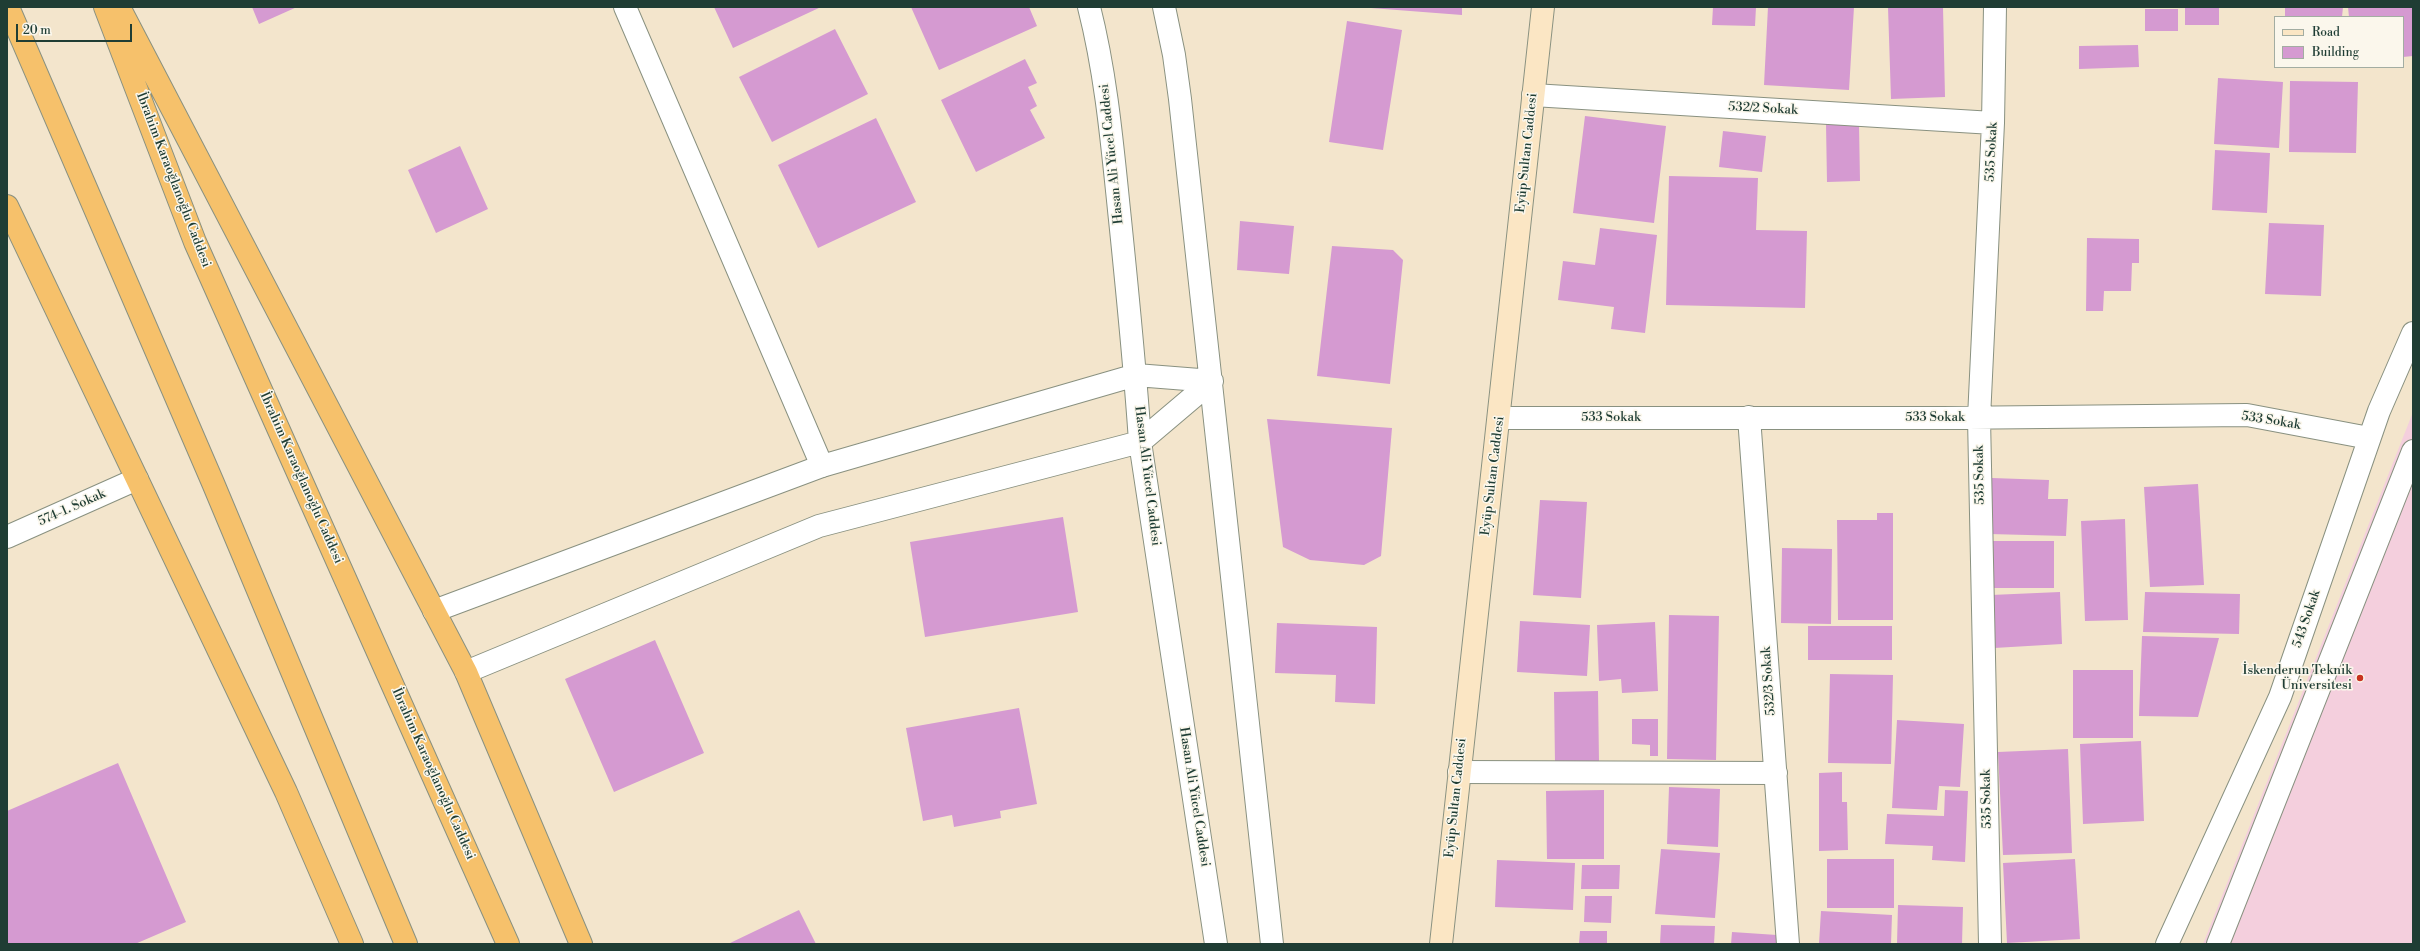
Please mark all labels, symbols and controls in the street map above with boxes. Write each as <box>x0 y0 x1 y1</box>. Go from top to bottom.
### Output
scale bar <box>18 16 134 42</box>
legend <box>2274 16 2404 68</box>
text: 20 m <box>23 23 51 38</box>
text: Road <box>2312 25 2340 40</box>
text: Building <box>2312 45 2359 60</box>
street label: Hasan Ali Yücel Caddesi <box>1097 83 1127 225</box>
street label: İbrahim Karaoğlanoğlu Caddesi <box>132 90 214 270</box>
street label: Eyüp Sultan Caddesi <box>1513 92 1541 214</box>
street label: 532/2 Sokak <box>1728 99 1798 119</box>
street label: 535 Sokak <box>1983 122 2001 182</box>
street label: İbrahim Karaoğlanoğlu Caddesi <box>256 390 346 566</box>
street label: Hasan Ali Yücel Caddesi <box>1131 405 1163 547</box>
street label: 533 Sokak <box>2240 409 2302 433</box>
street label: 533 Sokak <box>1581 410 1641 426</box>
street label: 533 Sokak <box>1905 410 1965 426</box>
street label: Eyüp Sultan Caddesi <box>1478 415 1508 537</box>
street label: 535 Sokak <box>1972 445 1988 505</box>
street label: 574-1. Sokak <box>36 486 108 530</box>
street label: 543 Sokak <box>2290 588 2324 650</box>
street label: 532/3 Sokak <box>1759 646 1779 716</box>
place label: İskenderun Teknik Üniversitesi <box>2242 663 2352 694</box>
marker: İskenderun Teknik Üniversitesi <box>2355 673 2365 683</box>
street label: İbrahim Karaoğlanoğlu Caddesi <box>388 686 478 862</box>
street label: Hasan Ali Yücel Caddesi <box>1175 726 1213 868</box>
street label: Eyüp Sultan Caddesi <box>1442 737 1470 859</box>
street label: 535 Sokak <box>1979 769 1995 829</box>

